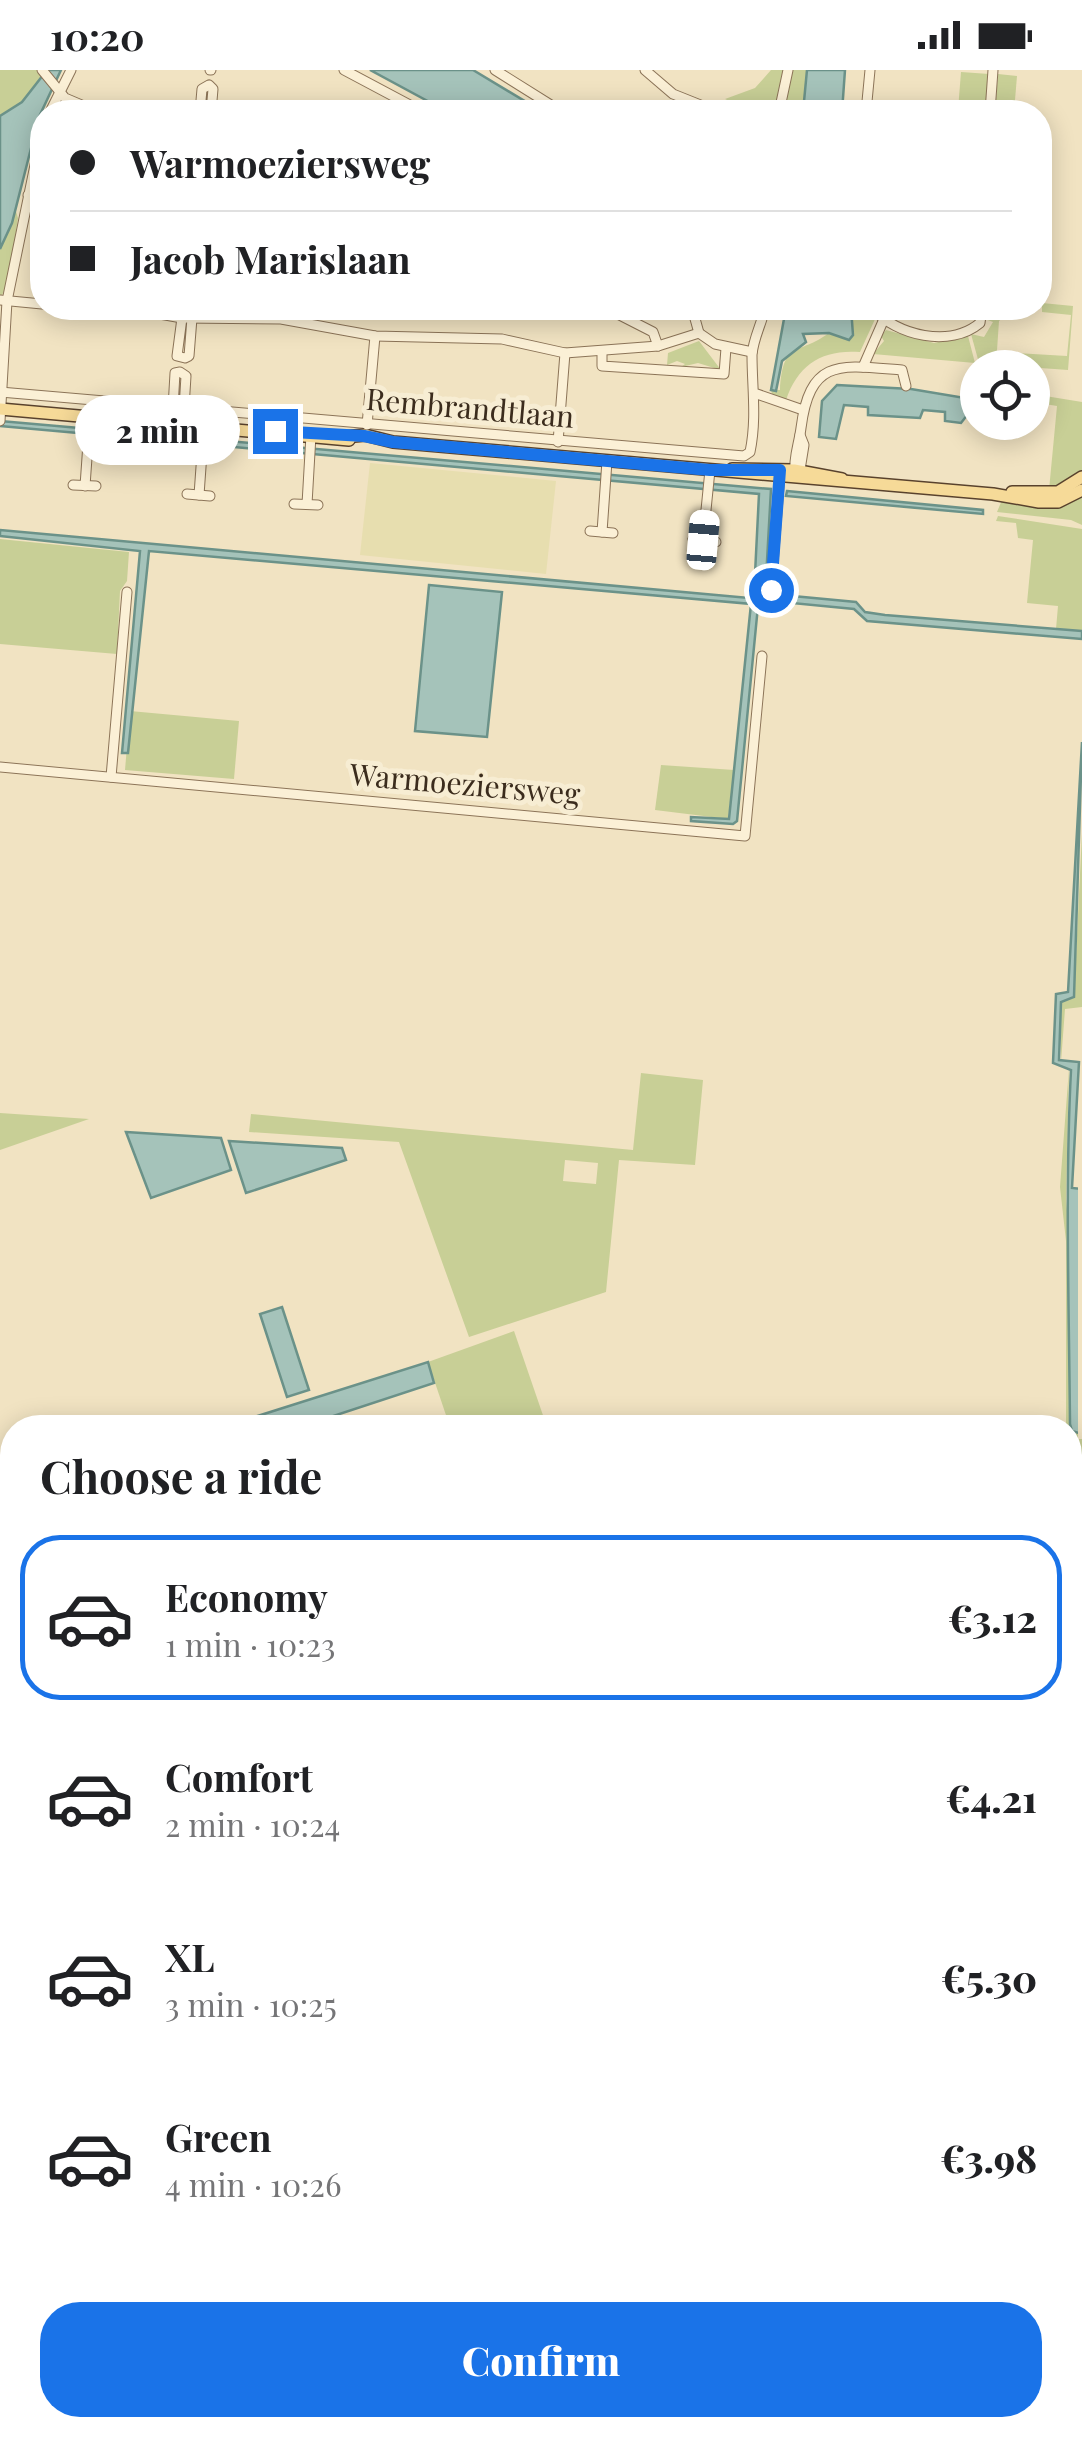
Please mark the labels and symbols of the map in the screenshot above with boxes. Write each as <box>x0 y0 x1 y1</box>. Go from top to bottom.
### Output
street label: Rembrandtlaan <box>364 378 576 436</box>
callout: 2 min <box>75 396 240 466</box>
route end <box>253 409 298 454</box>
car <box>685 509 721 571</box>
route start <box>749 568 794 613</box>
street label: Warmoeziersweg <box>347 753 582 813</box>

